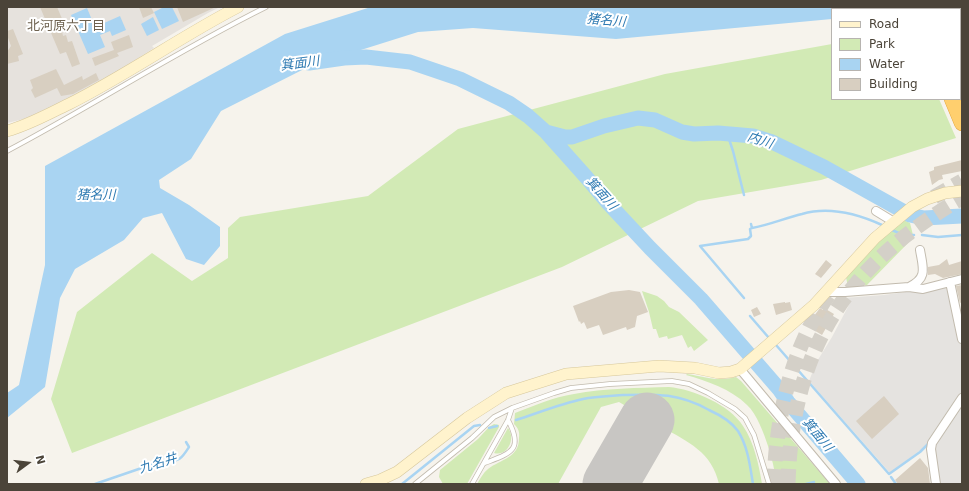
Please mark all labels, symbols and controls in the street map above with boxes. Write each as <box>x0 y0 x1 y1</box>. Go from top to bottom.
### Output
legend <box>831 8 961 100</box>
water label: 猪名川 <box>586 12 626 30</box>
text: Road <box>869 17 899 31</box>
district label: 北河原六丁目 <box>27 19 105 35</box>
text: Park <box>869 37 895 51</box>
water label: 箕面川 <box>280 54 320 74</box>
text: Water <box>869 57 904 71</box>
text: Building <box>869 77 918 91</box>
water label: 内川 <box>745 130 775 152</box>
water label: 箕面川 <box>582 174 620 214</box>
water label: 猪名川 <box>77 188 115 204</box>
water label: 箕面川 <box>798 415 836 455</box>
north arrow <box>8 443 48 483</box>
water label: 九名井 <box>137 451 179 477</box>
text: N <box>33 454 48 466</box>

